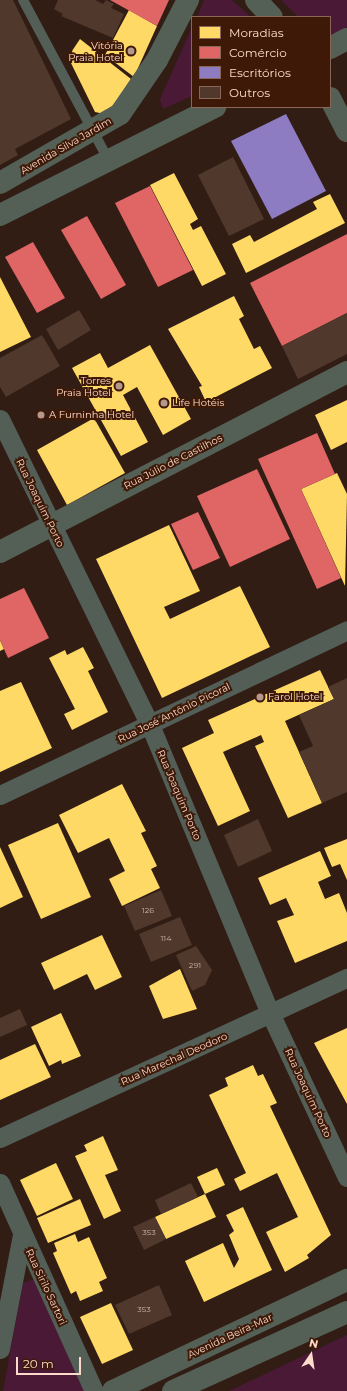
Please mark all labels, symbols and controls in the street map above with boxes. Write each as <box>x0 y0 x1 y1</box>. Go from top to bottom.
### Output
legend <box>191 16 331 108</box>
text: Moradias <box>229 25 284 40</box>
place label: Vitória Praia Hotel <box>68 39 123 62</box>
text: Comércio <box>229 45 287 60</box>
marker: Vitória Praia Hotel <box>126 46 136 56</box>
text: Escritórios <box>229 65 291 80</box>
text: Outros <box>229 85 270 100</box>
street label: Avenida Silva Jardim <box>18 115 114 177</box>
place label: Torres Praia Hotel <box>56 374 111 398</box>
marker: Torres Praia Hotel <box>114 381 124 391</box>
place label: Life Hotéis <box>172 397 224 409</box>
marker: Life Hotéis <box>159 398 169 408</box>
place label: A Furninha Hotel <box>49 409 134 421</box>
marker: A Furninha Hotel <box>36 410 46 420</box>
street label: Rua Júlio de Castilhos <box>122 432 224 492</box>
street label: Rua Joaquim Porto <box>13 457 67 549</box>
street label: Rua José Antônio Picoral <box>116 681 232 745</box>
place label: Farol Hotel <box>268 691 322 703</box>
marker: Farol Hotel <box>255 692 265 702</box>
street label: Rua Joaquim Porto <box>155 748 203 842</box>
house number: 126 <box>142 906 154 916</box>
house number: 114 <box>160 934 172 944</box>
house number: 291 <box>189 961 201 971</box>
street label: Rua Marechal Deodoro <box>119 1030 229 1088</box>
street label: Rua Joaquim Porto <box>282 1047 334 1139</box>
house number: 353 <box>142 1228 156 1238</box>
street label: Rua Sirilo Sartori <box>23 1247 69 1327</box>
house number: 353 <box>137 1305 151 1315</box>
street label: Avenida Beira-Mar <box>186 1311 274 1361</box>
north arrow <box>291 1335 331 1375</box>
text: N <box>308 1335 320 1351</box>
scale bar <box>18 1349 83 1375</box>
text: 20 m <box>23 1356 54 1371</box>

